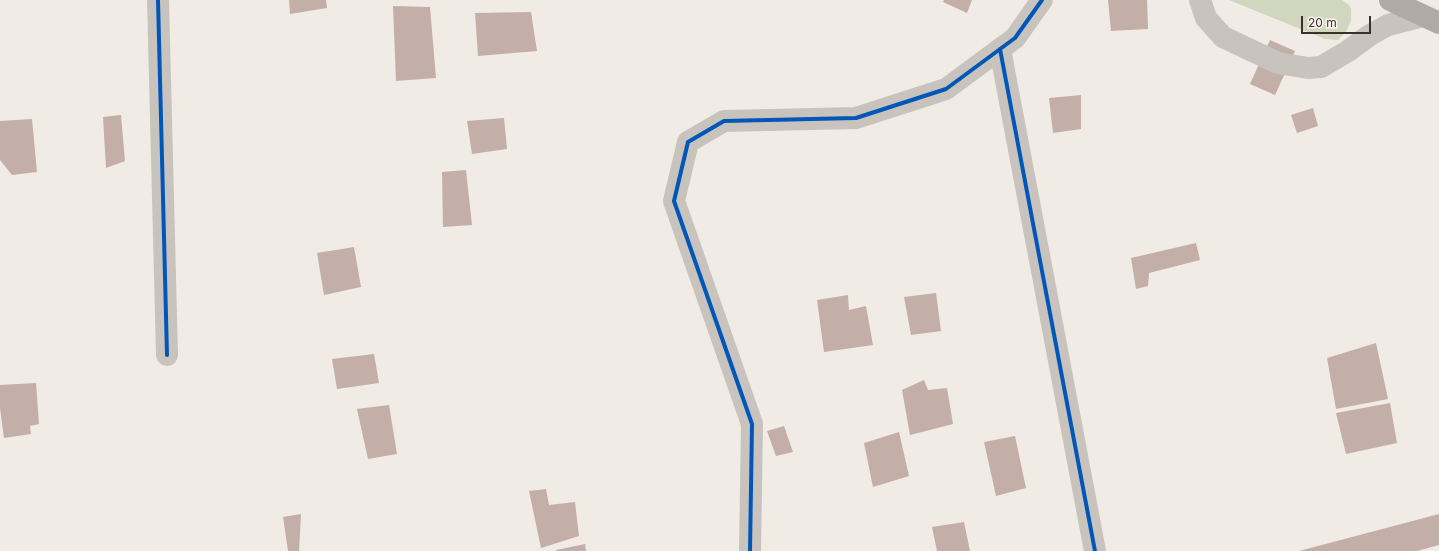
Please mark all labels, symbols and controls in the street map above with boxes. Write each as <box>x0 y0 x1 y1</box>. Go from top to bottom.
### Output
scale bar <box>1303 8 1373 34</box>
text: 20 m <box>1308 15 1337 30</box>

